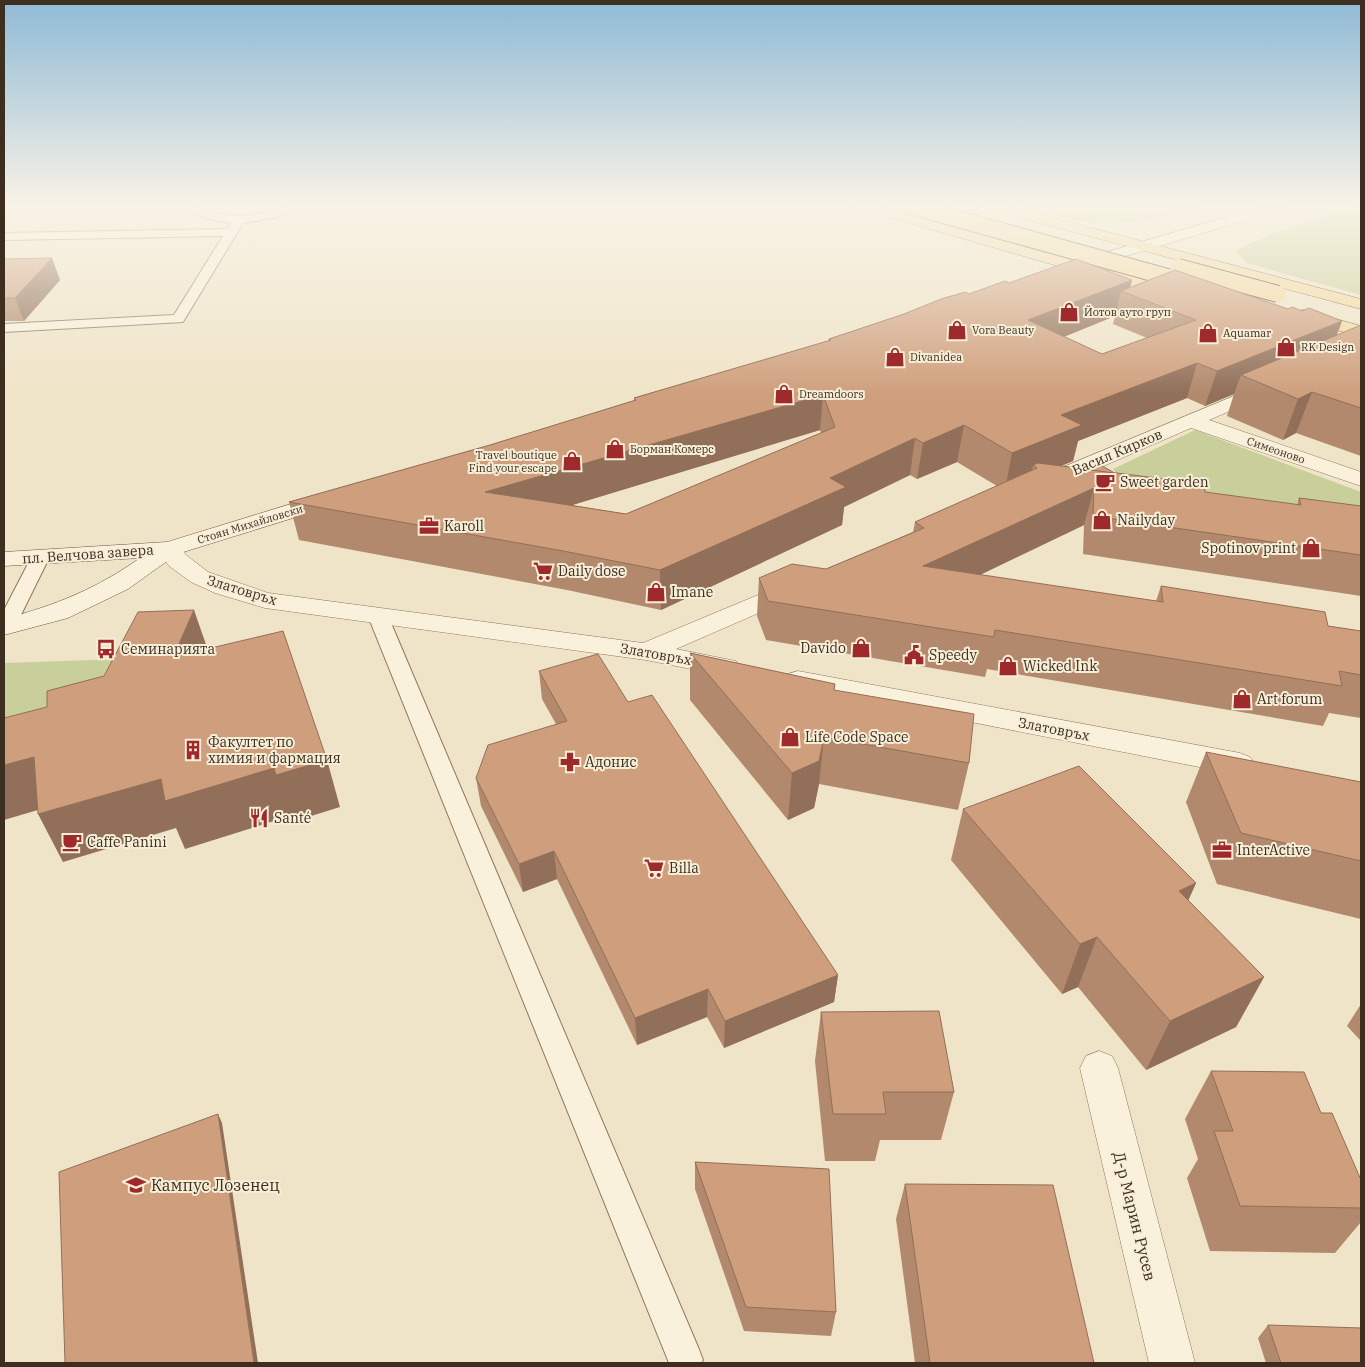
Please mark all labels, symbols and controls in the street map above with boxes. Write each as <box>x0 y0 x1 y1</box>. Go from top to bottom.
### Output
shop icon: Йотов ауто груп <box>1058 301 1080 323</box>
place label: Йотов ауто груп <box>1084 305 1171 319</box>
shop icon: Vora Beauty <box>946 319 968 341</box>
shop icon: Aquamar <box>1197 322 1219 344</box>
place label: Vora Beauty <box>972 323 1034 337</box>
place label: Aquamar <box>1223 326 1271 340</box>
shop icon: RK Design <box>1275 336 1297 358</box>
place label: RK Design <box>1301 340 1354 354</box>
shop icon: Divanidea <box>884 346 906 368</box>
place label: Divanidea <box>910 350 962 364</box>
shop icon: Dreamdoors <box>773 383 795 405</box>
place label: Dreamdoors <box>799 387 864 401</box>
street label: Васил Кирков <box>1069 425 1165 479</box>
street label: Симеоново <box>1245 434 1307 466</box>
shop icon: Борман Комерс <box>604 438 626 460</box>
place label: Борман Комерс <box>630 442 714 456</box>
place label: Travel boutique Find your escape <box>469 448 557 475</box>
shop icon: Travel boutique Find your escape <box>561 450 583 472</box>
cafe icon: Sweet garden <box>1094 471 1116 493</box>
place label: Sweet garden <box>1120 473 1209 491</box>
street label: Стоян Михайловски <box>195 501 305 547</box>
shop icon: Nailyday <box>1091 509 1113 531</box>
place label: Nailyday <box>1117 511 1175 529</box>
office icon: Karoll <box>418 515 440 537</box>
place label: Karoll <box>444 517 484 535</box>
shop icon: Spotinov print <box>1300 537 1322 559</box>
place label: Spotinov print <box>1201 539 1296 557</box>
street label: пл. Велчова завера <box>22 540 155 568</box>
supermarket icon: Daily dose <box>532 560 554 582</box>
place label: Daily dose <box>558 562 626 580</box>
street label: Златовръх <box>205 571 279 609</box>
shop icon: Imane <box>645 581 667 603</box>
place label: Imane <box>671 583 713 601</box>
shop icon: Davido <box>850 637 872 659</box>
bus stop icon: Семинарията <box>95 638 117 660</box>
street label: Златовръх <box>619 639 693 669</box>
place label: Davido <box>800 639 846 657</box>
place label: Семинарията <box>121 640 215 658</box>
public building icon: Speedy <box>903 644 925 666</box>
place label: Speedy <box>929 646 978 664</box>
shop icon: Wicked Ink <box>997 655 1019 677</box>
place label: Wicked Ink <box>1023 657 1098 675</box>
shop icon: Art forum <box>1231 688 1253 710</box>
place label: Art forum <box>1257 690 1322 708</box>
street label: Златовръх <box>1017 713 1091 745</box>
shop icon: Life Code Space <box>779 726 801 748</box>
place label: Life Code Space <box>805 728 909 746</box>
place label: Факултет по химия и фармация <box>208 733 341 767</box>
building icon: Факултет по химия и фармация <box>182 739 204 761</box>
pharmacy icon: Адонис <box>559 751 581 773</box>
place label: Адонис <box>585 753 637 771</box>
restaurant icon: Santé <box>248 807 270 829</box>
place label: Santé <box>274 809 311 827</box>
cafe icon: Caffe Panini <box>61 831 83 853</box>
place label: Caffe Panini <box>87 833 167 851</box>
office icon: InterActive <box>1211 839 1233 861</box>
place label: InterActive <box>1237 841 1310 859</box>
supermarket icon: Billa <box>643 857 665 879</box>
place label: Billa <box>669 859 699 877</box>
street label: Д-р Марин Русев <box>1109 1149 1161 1283</box>
school or university icon: Кампус Лозенец <box>125 1174 147 1196</box>
place label: Кампус Лозенец <box>151 1175 280 1195</box>

